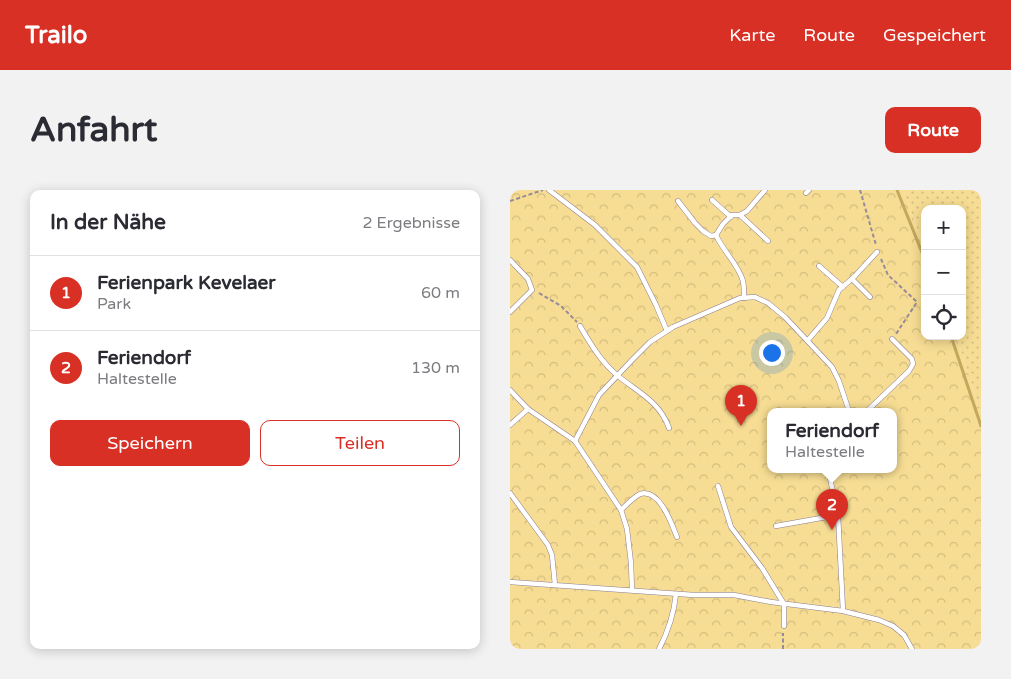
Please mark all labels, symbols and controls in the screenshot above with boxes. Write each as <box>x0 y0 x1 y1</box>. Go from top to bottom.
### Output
text: Trailo <box>25 21 87 50</box>
text: Karte <box>729 24 775 46</box>
text: Route <box>803 24 855 46</box>
text: Gespeichert <box>883 24 986 46</box>
button: Route <box>885 107 981 153</box>
text: Anfahrt <box>30 109 157 151</box>
map controls <box>921 205 966 340</box>
button: + <box>921 205 966 250</box>
text: In der Nähe <box>50 210 166 235</box>
text: 2 Ergebnisse <box>362 213 460 233</box>
button: − <box>921 250 966 295</box>
text: Ferienpark Kevelaer <box>97 272 276 294</box>
text: 1 <box>61 283 71 303</box>
text: 60 m <box>421 283 460 303</box>
text: Park <box>97 294 131 314</box>
button: locate <box>921 295 966 340</box>
your location <box>759 340 785 366</box>
text: Feriendorf <box>97 347 191 369</box>
text: 2 <box>61 358 71 378</box>
text: 130 m <box>411 358 460 378</box>
text: Haltestelle <box>97 369 177 389</box>
pin: 1 <box>725 385 757 426</box>
popup <box>767 408 897 473</box>
button: Speichern <box>50 420 250 466</box>
button: Teilen <box>260 420 460 466</box>
text: Feriendorf <box>785 420 879 442</box>
text: Haltestelle <box>785 442 865 462</box>
pin: 2 <box>816 489 848 530</box>

